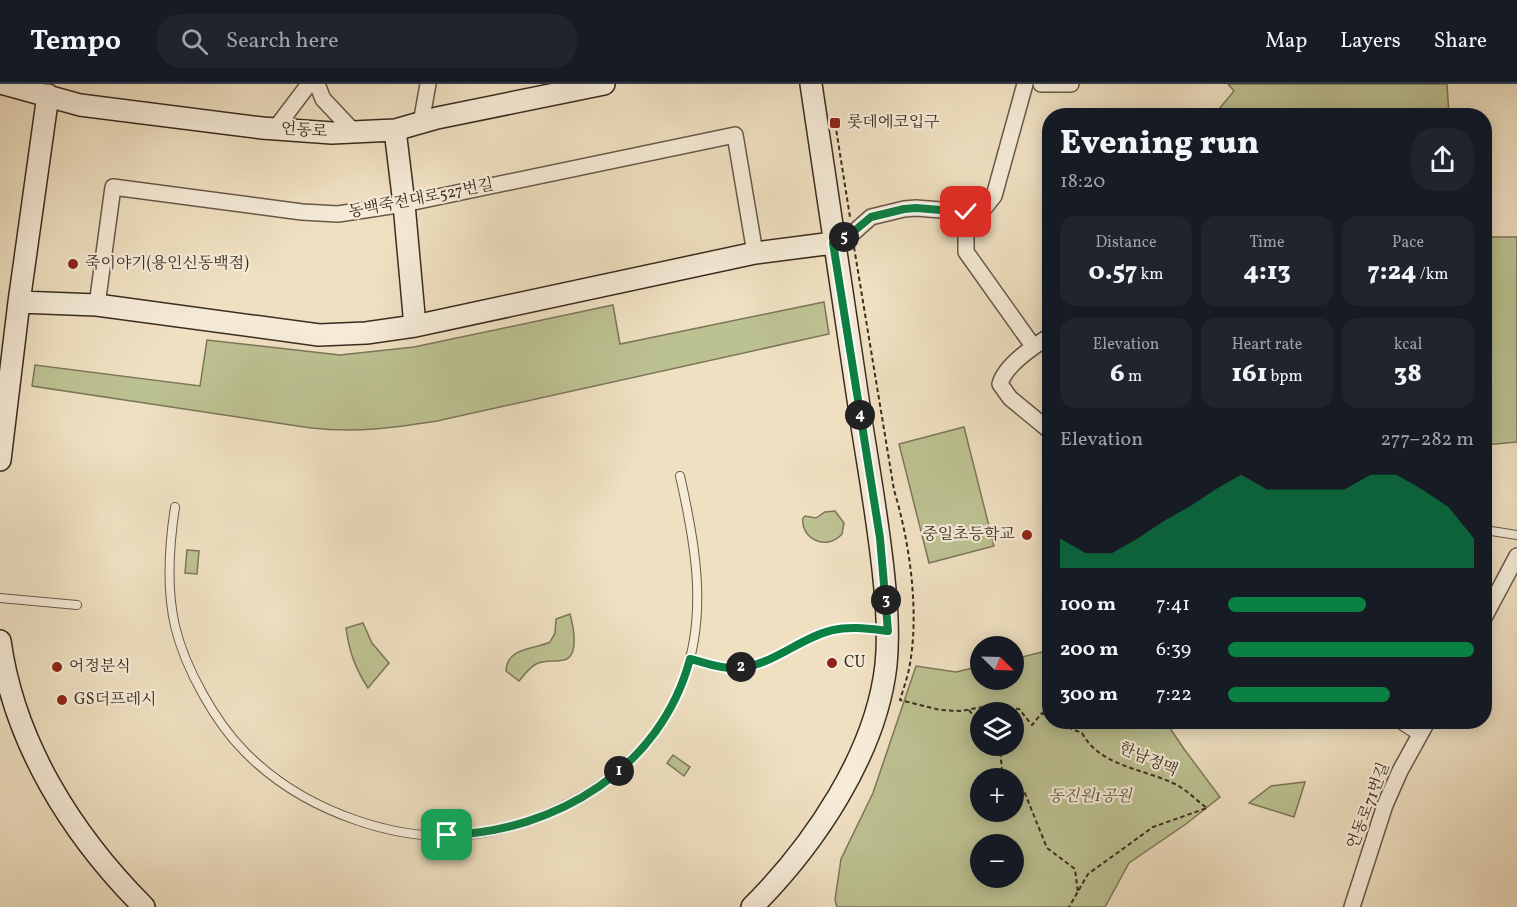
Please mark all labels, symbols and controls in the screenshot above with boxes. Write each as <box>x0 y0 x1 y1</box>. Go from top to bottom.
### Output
search box <box>157 14 577 68</box>
text: Tempo <box>30 22 121 61</box>
icon: search <box>178 25 211 58</box>
text: Search here <box>226 26 339 57</box>
text: Map <box>1265 27 1307 56</box>
text: Layers <box>1340 27 1401 56</box>
text: Share <box>1434 27 1487 56</box>
place label: 롯데에코입구 <box>847 112 940 134</box>
marker: 롯데에코입구 <box>828 116 842 130</box>
street label: 언동로 <box>280 118 328 144</box>
text: Evening run <box>1060 122 1259 168</box>
button: share <box>1411 128 1474 191</box>
text: 18:20 <box>1060 168 1105 196</box>
street label: 동백죽전대로527번길 <box>347 174 495 224</box>
pin <box>940 186 991 237</box>
icon: check <box>949 195 982 228</box>
pin: 5 <box>829 222 859 252</box>
text: 5 <box>840 226 848 248</box>
text: Distance <box>1095 232 1157 254</box>
text: Time <box>1249 232 1285 254</box>
text: Pace <box>1392 232 1424 254</box>
place label: 죽이야기(용인신동백점) <box>85 253 249 275</box>
text: 0.57 <box>1089 254 1137 290</box>
text: 4:13 <box>1243 254 1291 290</box>
text: 7:24 <box>1367 254 1417 290</box>
marker: 죽이야기(용인신동백점) <box>66 257 80 271</box>
text: km <box>1137 264 1163 286</box>
text: /km <box>1417 264 1449 286</box>
text: Elevation <box>1093 334 1159 356</box>
text: Heart rate <box>1232 334 1302 356</box>
text: kcal <box>1394 334 1422 356</box>
text: 6 <box>1110 356 1125 392</box>
text: 161 <box>1231 356 1267 392</box>
text: 38 <box>1394 356 1422 392</box>
text: m <box>1125 366 1142 388</box>
text: bpm <box>1267 366 1303 388</box>
pin: 4 <box>845 400 875 430</box>
text: 4 <box>855 404 865 426</box>
text: Elevation <box>1060 426 1143 454</box>
text: 277–282 m <box>1381 426 1474 454</box>
place label: 중일초등학교 <box>922 524 1015 546</box>
marker: 중일초등학교 <box>1020 528 1034 542</box>
pin: 3 <box>871 585 901 615</box>
text: 3 <box>882 589 890 611</box>
text: 100 m <box>1060 591 1116 619</box>
text: 7:41 <box>1156 591 1190 619</box>
north arrow <box>970 636 1024 690</box>
map controls <box>970 636 1024 888</box>
text: 200 m <box>1060 636 1118 664</box>
text: 6:39 <box>1156 636 1191 664</box>
pin: 2 <box>726 652 756 682</box>
place label: CU <box>844 652 865 674</box>
place label: 어정분식 <box>69 656 131 678</box>
text: 2 <box>737 656 745 678</box>
marker: CU <box>825 656 839 670</box>
marker: 어정분식 <box>50 660 64 674</box>
text: 300 m <box>1060 681 1118 709</box>
text: 7:22 <box>1156 681 1192 709</box>
place label: GS더프레시 <box>74 689 156 711</box>
marker: GS더프레시 <box>55 693 69 707</box>
button: layers <box>970 702 1024 756</box>
street label: 한남정맥 <box>1115 738 1181 782</box>
pin: 1 <box>604 756 634 786</box>
street label: 언동로71번길 <box>1342 759 1396 853</box>
text: 1 <box>616 760 622 782</box>
button: + <box>970 768 1024 822</box>
park label: 동진원1공원 <box>1048 786 1133 808</box>
pin <box>421 809 472 860</box>
icon: arrive <box>430 818 463 851</box>
button: − <box>970 834 1024 888</box>

